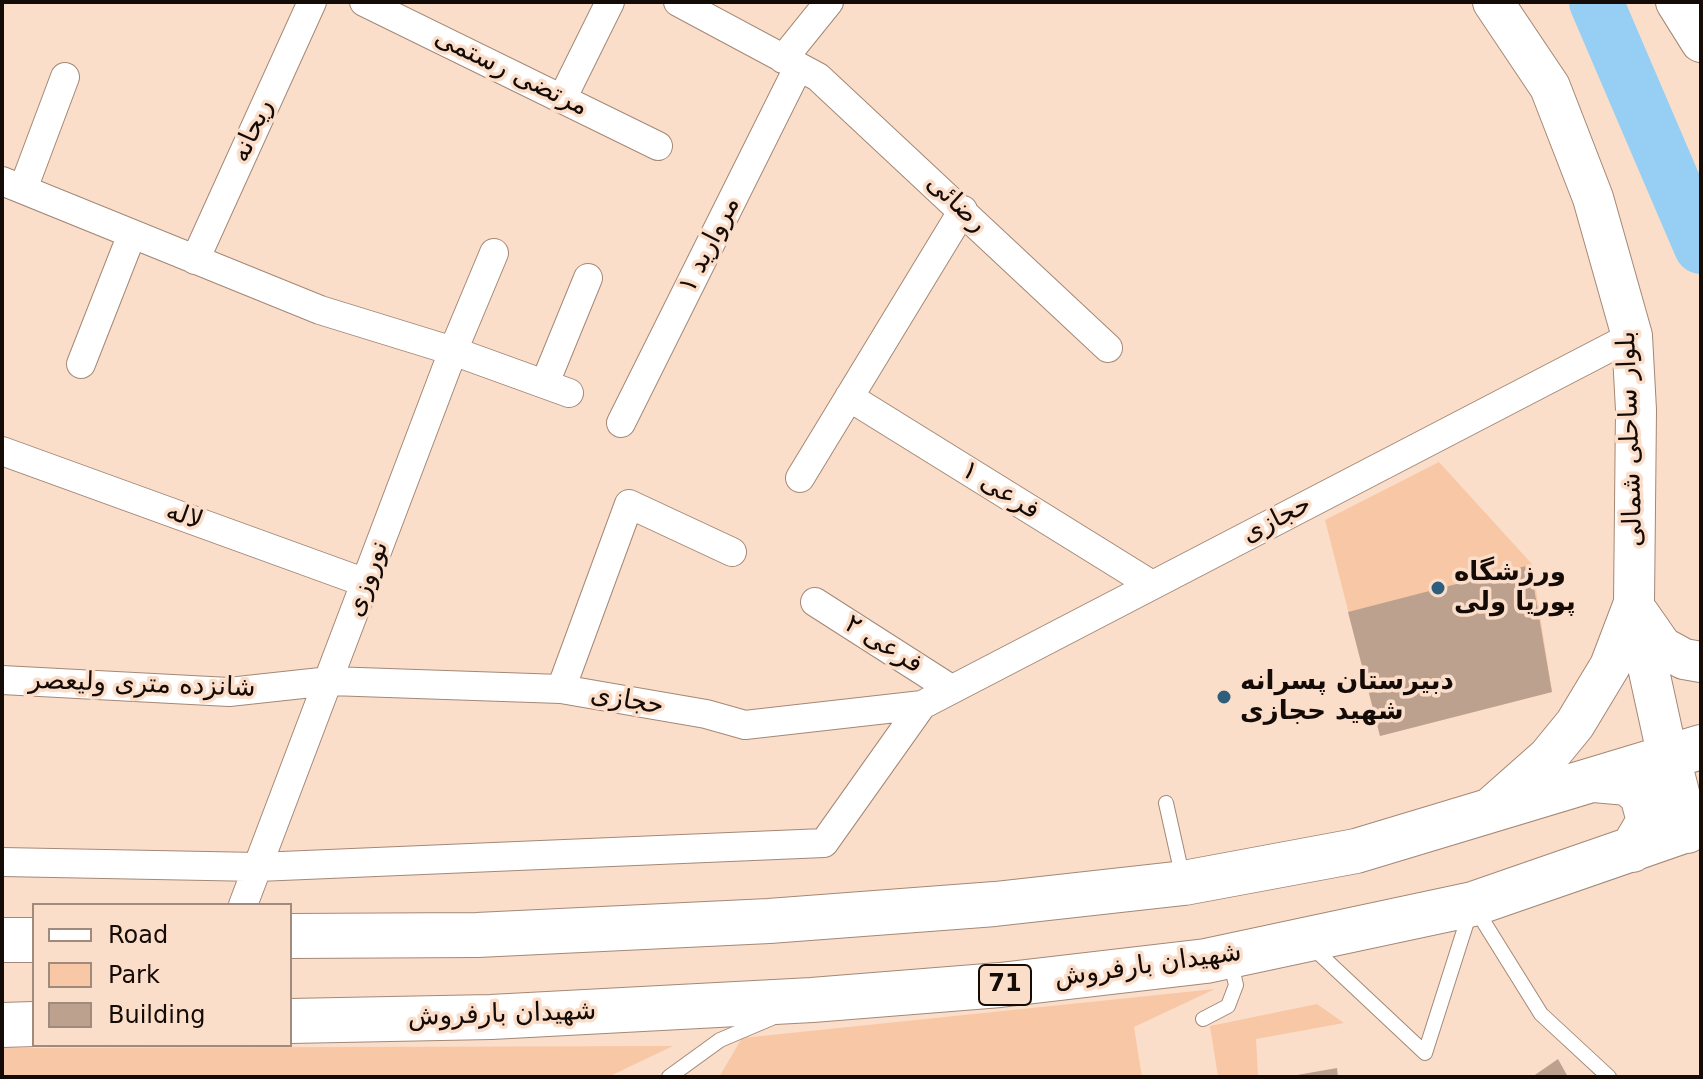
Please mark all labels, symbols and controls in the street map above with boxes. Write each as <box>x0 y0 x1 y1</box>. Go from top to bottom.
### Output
street label: مرتضی رستمی <box>429 22 593 124</box>
street label: ریحانه <box>225 95 281 167</box>
street label: رضائی <box>919 168 993 240</box>
street label: مروارید ۱ <box>673 192 747 298</box>
street label: بلوار ساحلی شمالی <box>1612 331 1650 547</box>
street label: فرعی ۱ <box>955 455 1045 527</box>
street label: حجازی <box>1237 489 1317 551</box>
street label: لاله <box>161 496 207 538</box>
street label: نوروزی <box>340 537 396 621</box>
place label: ورزشگاه پوریا ولی <box>1454 557 1576 618</box>
marker: ورزشگاه پوریا ولی <box>1429 579 1447 597</box>
street label: فرعی ۲ <box>838 609 928 681</box>
street label: شانزده متری ولیعصر <box>28 665 256 705</box>
place label: دبیرستان پسرانه شهید حجازی <box>1240 666 1454 728</box>
street label: حجازی <box>588 679 666 723</box>
marker: دبیرستان پسرانه شهید حجازی <box>1215 688 1233 706</box>
legend <box>32 903 292 1047</box>
text: Road <box>108 921 168 949</box>
street label: شهیدان بارفروش <box>1052 937 1244 995</box>
text: Park <box>108 961 160 989</box>
road number: 71 <box>979 965 1031 1005</box>
street label: شهیدان بارفروش <box>407 996 597 1034</box>
text: Building <box>108 1001 205 1029</box>

